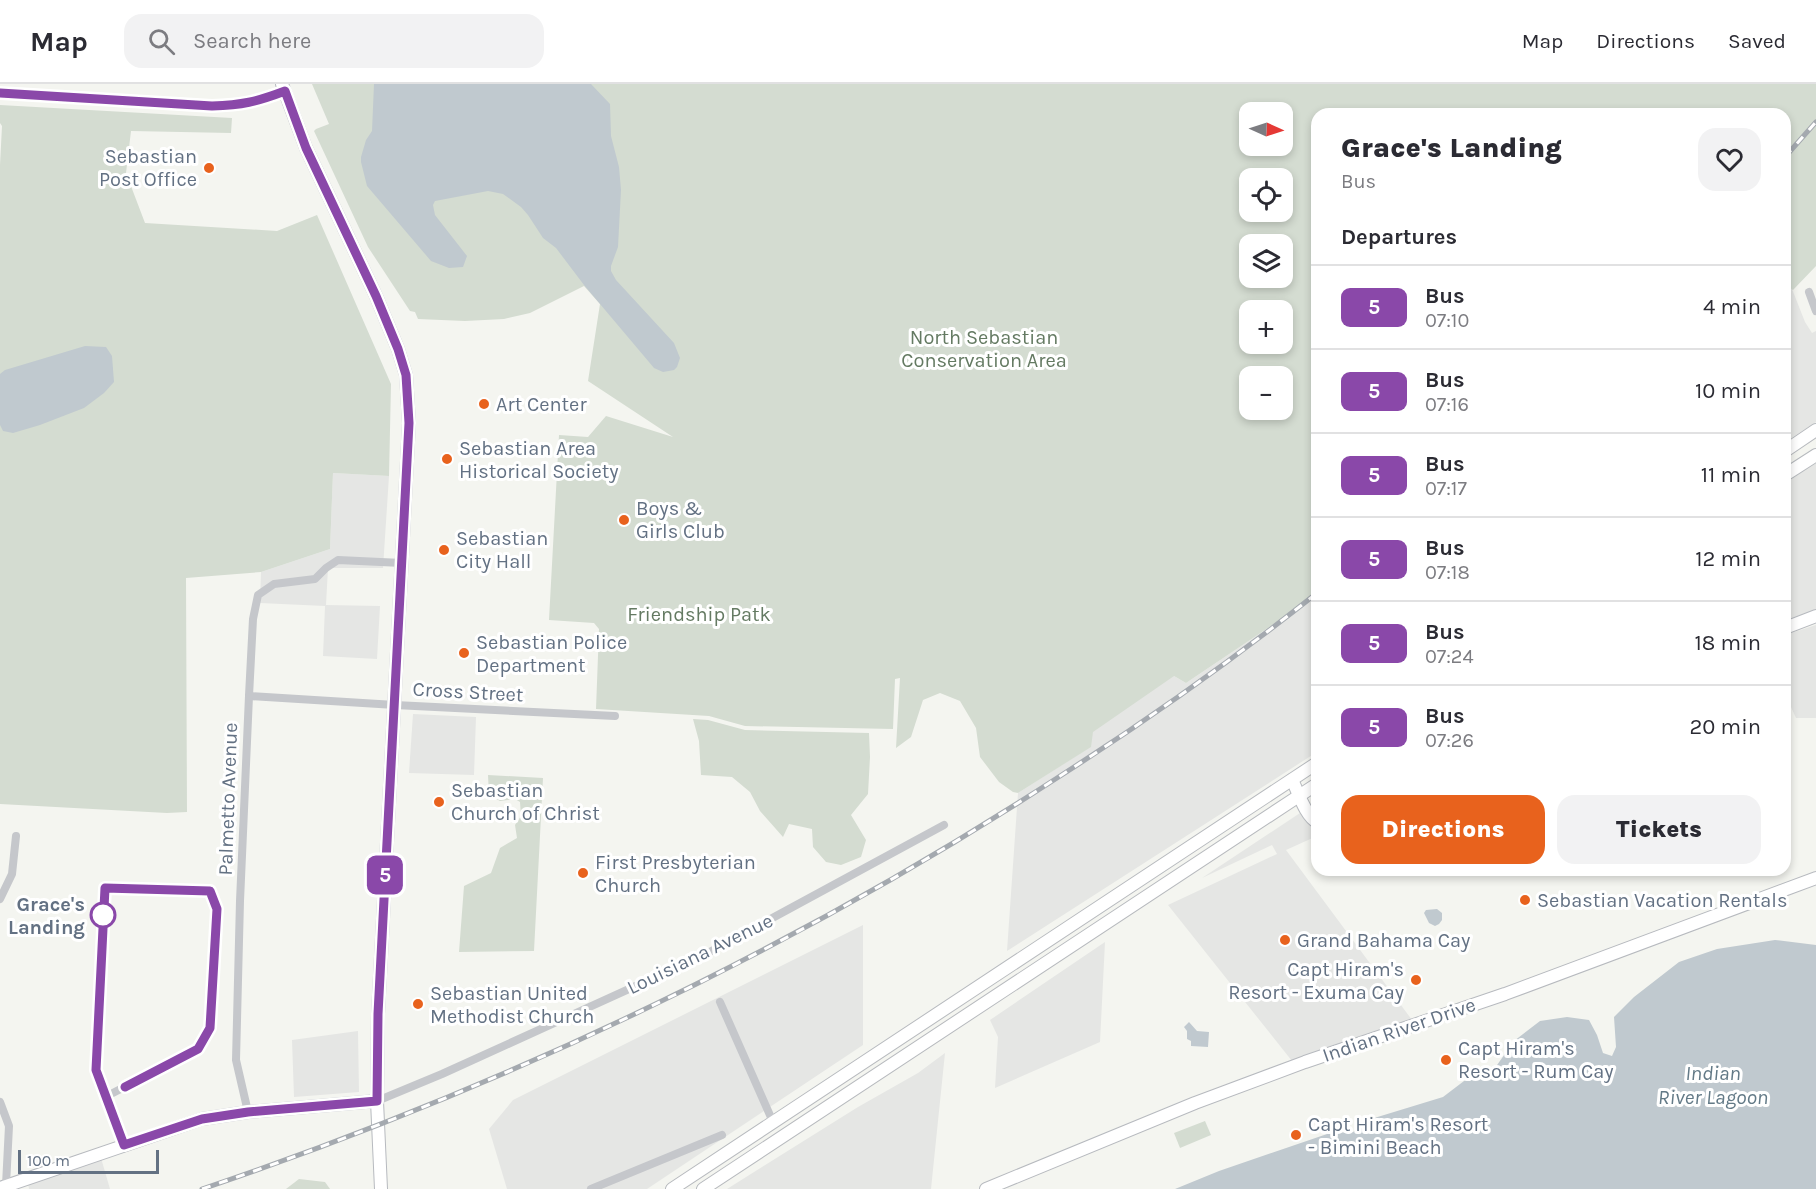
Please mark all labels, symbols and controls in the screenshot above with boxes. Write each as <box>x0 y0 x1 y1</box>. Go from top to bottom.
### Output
search box <box>124 14 544 68</box>
text: Map <box>30 25 88 58</box>
icon: search <box>145 25 178 58</box>
text: Search here <box>193 28 311 54</box>
text: Map <box>1522 29 1563 53</box>
text: Directions <box>1596 29 1695 53</box>
text: Saved <box>1728 29 1786 53</box>
north arrow <box>1239 102 1293 156</box>
map controls <box>1239 102 1293 420</box>
button: heart <box>1698 128 1761 191</box>
text: Grace's Landing <box>1341 131 1562 164</box>
place label: Sebastian Post Office <box>99 145 197 191</box>
marker: Sebastian Post Office <box>202 161 216 175</box>
button: locate <box>1239 168 1293 222</box>
text: Bus <box>1341 170 1376 193</box>
text: Departures <box>1341 224 1457 250</box>
button: layers <box>1239 234 1293 288</box>
text: Bus <box>1425 283 1465 309</box>
text: 4 min <box>1703 294 1761 320</box>
text: 5 <box>1368 295 1380 319</box>
button: + <box>1239 300 1293 354</box>
text: 07:10 <box>1425 309 1469 332</box>
park label: North Sebastian Conservation Area <box>901 326 1067 372</box>
button: − <box>1239 366 1293 420</box>
text: Bus <box>1425 367 1465 393</box>
text: 10 min <box>1695 378 1761 404</box>
text: 5 <box>1368 379 1380 403</box>
place label: Art Center <box>496 393 587 416</box>
text: 07:16 <box>1425 393 1469 416</box>
marker: Art Center <box>477 397 491 411</box>
place label: Sebastian Area Historical Society <box>459 437 619 483</box>
text: Bus <box>1425 451 1465 477</box>
marker: Sebastian Area Historical Society <box>440 452 454 466</box>
text: 11 min <box>1701 462 1761 488</box>
text: 5 <box>1368 463 1380 487</box>
text: 07:17 <box>1425 477 1467 500</box>
place label: Boys & Girls Club <box>636 497 725 543</box>
marker: Boys & Girls Club <box>617 513 631 527</box>
place label: Sebastian City Hall <box>456 527 548 573</box>
text: Bus <box>1425 535 1465 561</box>
marker: Sebastian City Hall <box>437 543 451 557</box>
text: 12 min <box>1695 546 1761 572</box>
text: 5 <box>1368 547 1380 571</box>
text: 07:18 <box>1425 561 1470 584</box>
park label: Friendship Patk <box>627 603 771 626</box>
text: Bus <box>1425 619 1465 645</box>
text: 18 min <box>1695 630 1761 656</box>
place label: Sebastian Police Department <box>476 631 627 677</box>
text: 5 <box>1368 631 1380 655</box>
text: 07:24 <box>1425 645 1474 668</box>
marker: Sebastian Police Department <box>457 646 471 660</box>
street label: Cross Street <box>412 678 525 706</box>
text: Bus <box>1425 703 1465 729</box>
text: 20 min <box>1690 714 1761 740</box>
text: 5 <box>1368 715 1380 739</box>
street label: Palmetto Avenue <box>214 722 242 876</box>
text: 07:26 <box>1425 729 1474 752</box>
place label: Sebastian Church of Christ <box>451 779 600 825</box>
marker: Sebastian Church of Christ <box>432 795 446 809</box>
button: Directions <box>1341 795 1545 864</box>
button: Tickets <box>1557 795 1761 864</box>
place label: First Presbyterian Church <box>595 851 756 897</box>
line badge: 5 <box>366 856 404 894</box>
text: 5 <box>379 863 391 887</box>
marker: First Presbyterian Church <box>576 866 590 880</box>
place label: Sebastian Vacation Rentals <box>1537 889 1787 912</box>
place label: Grace's Landing <box>8 893 85 939</box>
marker: Sebastian Vacation Rentals <box>1518 893 1532 907</box>
marker: Grace's Landing <box>90 902 116 928</box>
street label: Louisiana Avenue <box>623 909 777 999</box>
place label: Grand Bahama Cay <box>1297 929 1470 952</box>
marker: Grand Bahama Cay <box>1278 933 1292 947</box>
place label: Capt Hiram's Resort - Exuma Cay <box>1228 958 1404 1004</box>
marker: Capt Hiram's Resort - Exuma Cay <box>1409 973 1423 987</box>
place label: Sebastian United Methodist Church <box>430 982 594 1028</box>
street label: Indian River Drive <box>1319 993 1479 1067</box>
marker: Sebastian United Methodist Church <box>411 997 425 1011</box>
place label: Capt Hiram's Resort - Rum Cay <box>1458 1037 1614 1083</box>
marker: Capt Hiram's Resort - Rum Cay <box>1439 1053 1453 1067</box>
water label: Indian River Lagoon <box>1658 1061 1768 1109</box>
place label: Capt Hiram's Resort - Bimini Beach <box>1308 1113 1489 1159</box>
marker: Capt Hiram's Resort - Bimini Beach <box>1289 1128 1303 1142</box>
scale bar <box>18 1147 159 1174</box>
text: 100 m <box>27 1151 70 1170</box>

